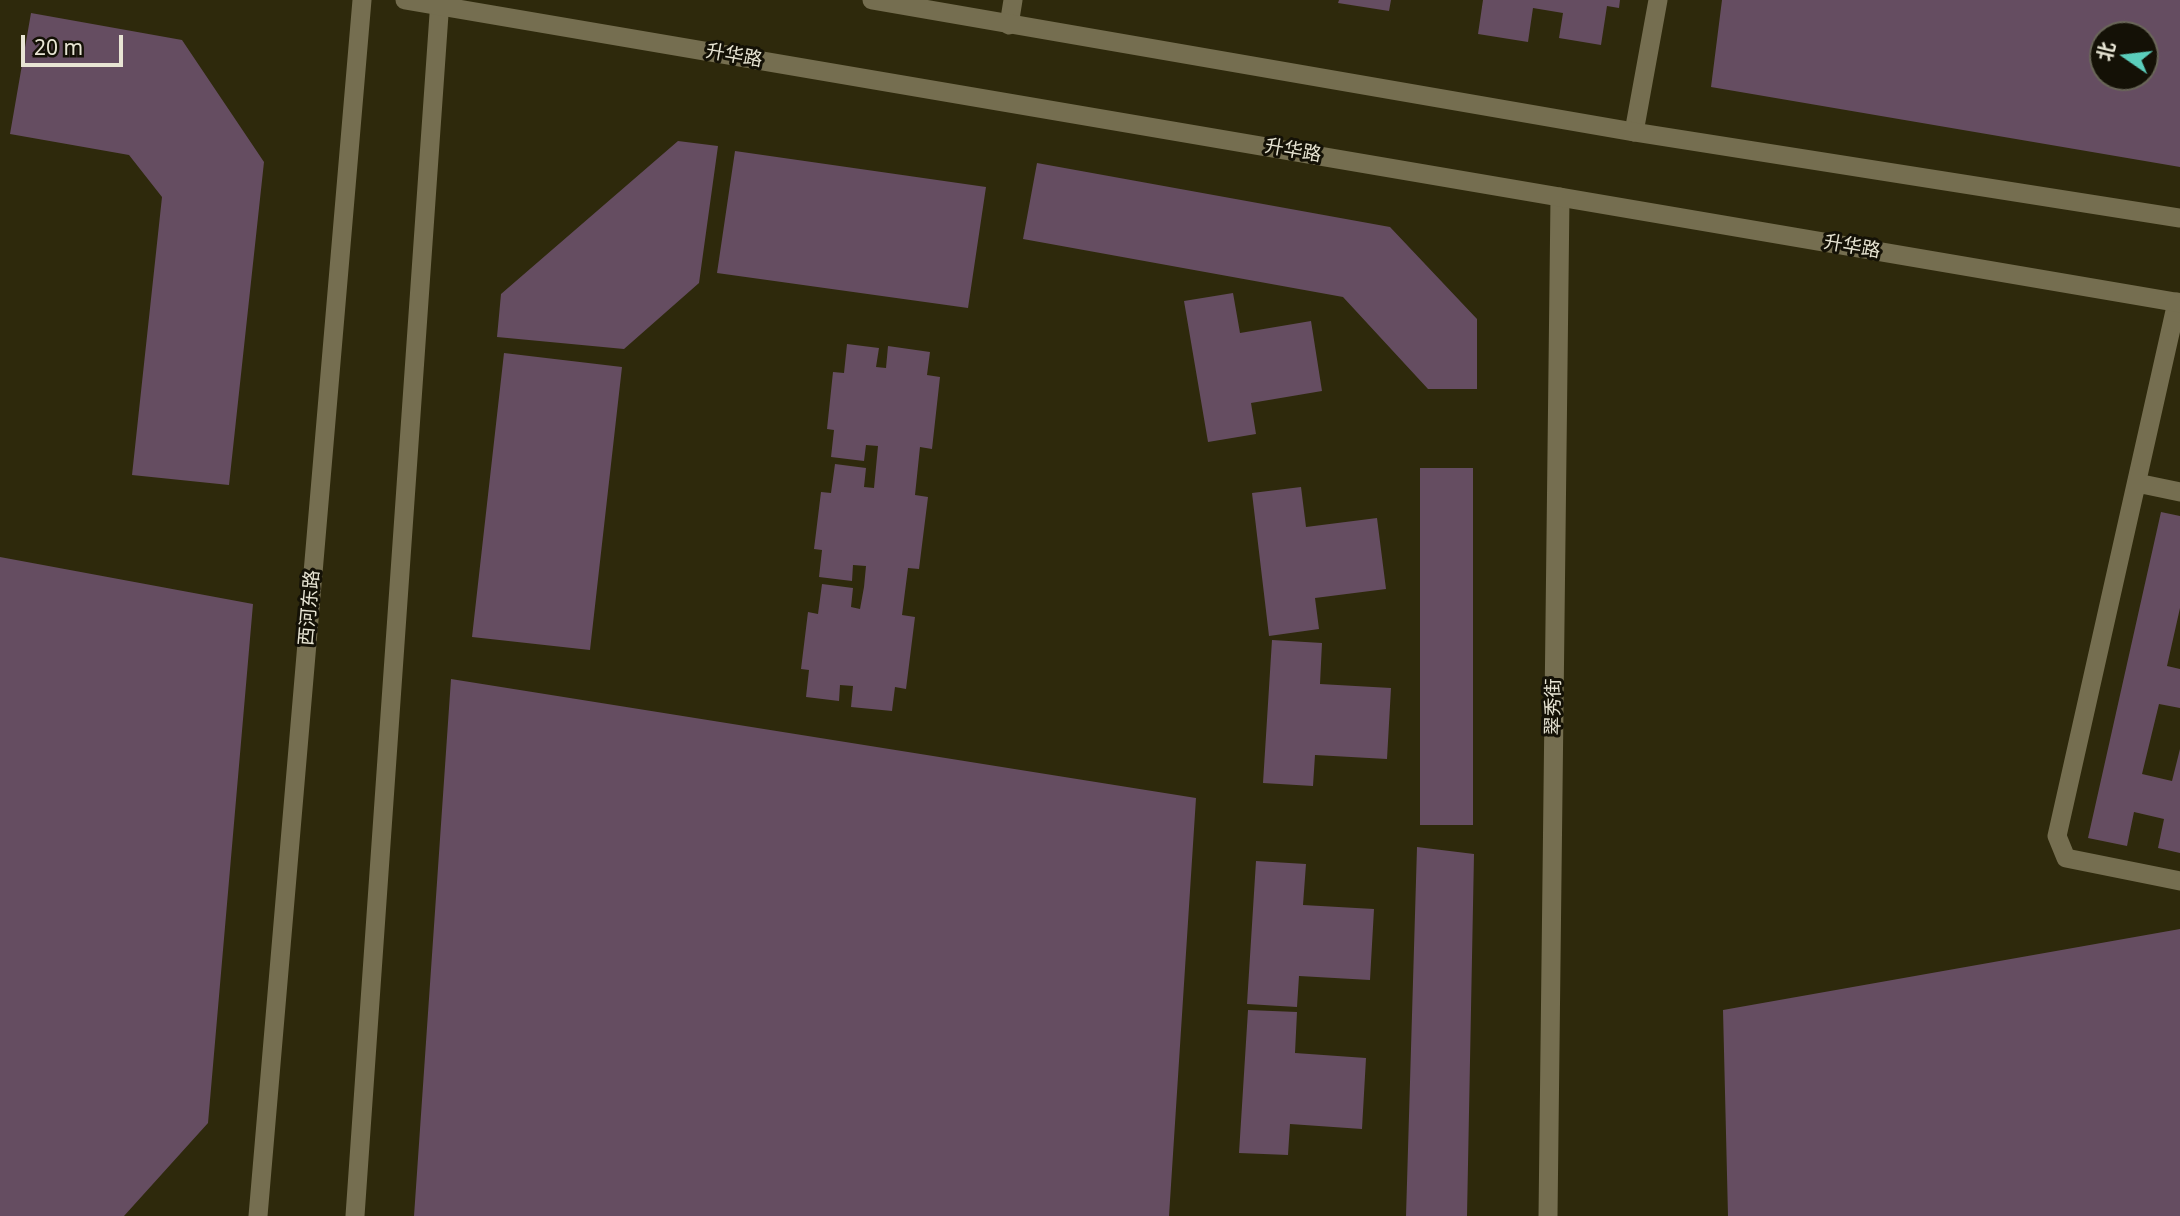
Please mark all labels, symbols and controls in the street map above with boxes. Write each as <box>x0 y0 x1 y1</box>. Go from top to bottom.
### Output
scale bar <box>24 21 126 65</box>
north arrow <box>2089 21 2159 91</box>
text: 20 m <box>34 33 83 61</box>
text: 北 <box>2091 39 2120 64</box>
street label: 升华路 <box>704 40 764 72</box>
street label: 升华路 <box>1263 135 1323 167</box>
street label: 升华路 <box>1822 231 1882 263</box>
street label: 西河东路 <box>295 569 325 647</box>
street label: 翠秀街 <box>1542 678 1566 736</box>

